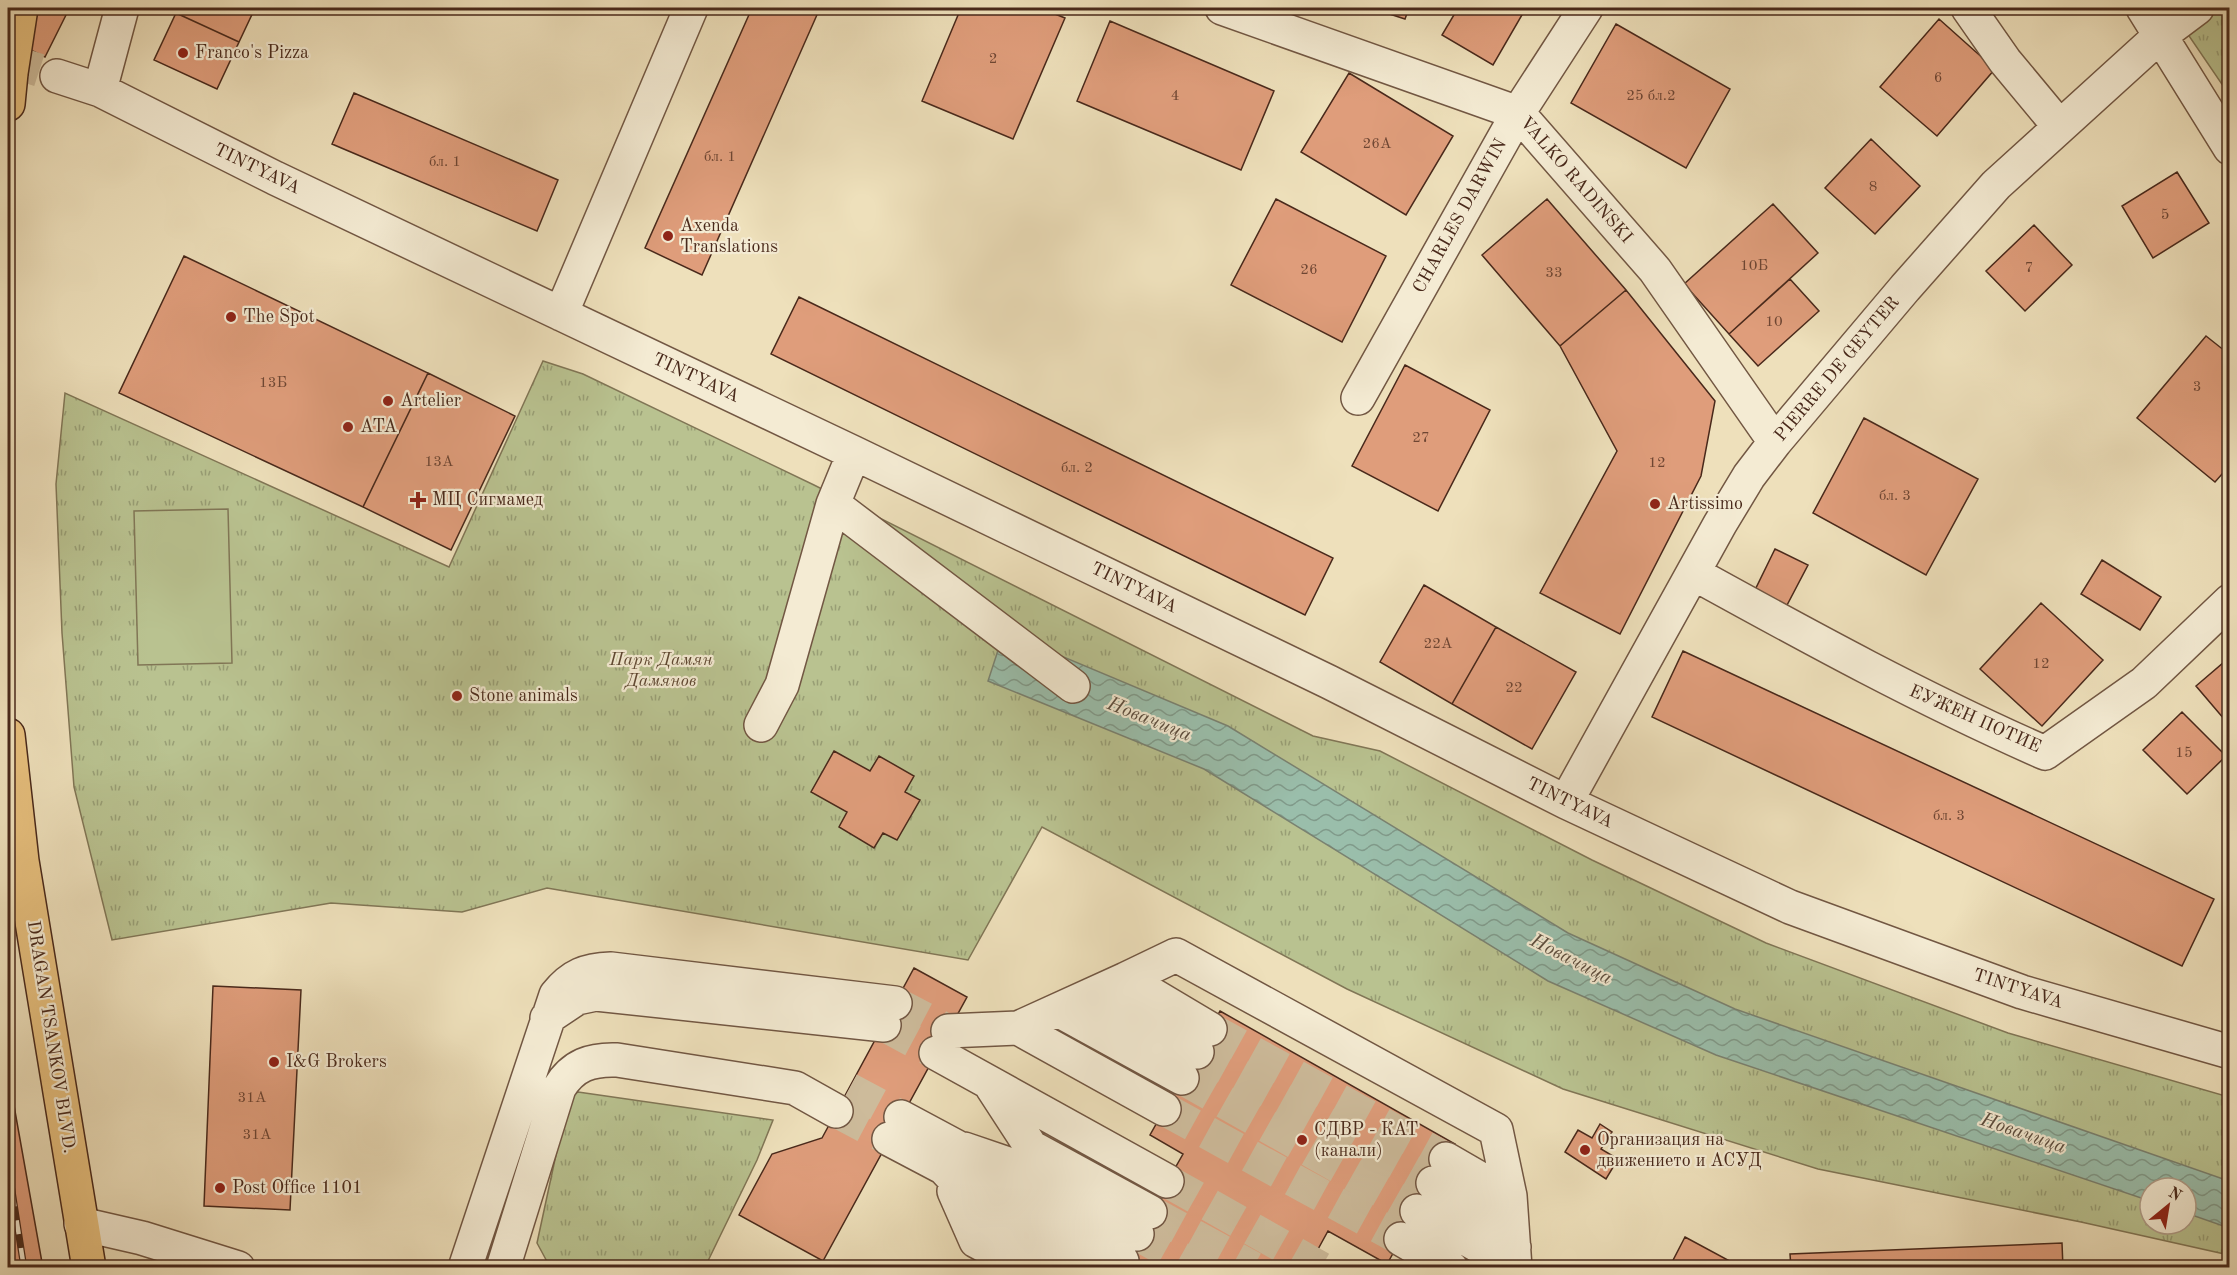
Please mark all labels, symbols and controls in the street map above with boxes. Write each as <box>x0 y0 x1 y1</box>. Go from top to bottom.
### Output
place label: Franco's Pizza <box>195 44 309 62</box>
marker: Franco's Pizza <box>176 46 190 60</box>
house number: 2 <box>989 52 997 67</box>
house number: 6 <box>1934 71 1942 86</box>
house number: 4 <box>1171 89 1179 104</box>
house number: 25 бл.2 <box>1626 89 1676 104</box>
street label: VALKO RADINSKI <box>1516 113 1636 247</box>
street label: CHARLES DARWIN <box>1410 136 1510 296</box>
house number: 26А <box>1363 137 1392 152</box>
street label: TINTYAVA <box>211 140 303 198</box>
house number: бл. 1 <box>704 150 736 165</box>
house number: бл. 1 <box>429 155 461 170</box>
house number: 8 <box>1869 180 1877 195</box>
house number: 5 <box>2161 208 2169 223</box>
place label: Axenda Translations <box>680 217 778 256</box>
marker: Axenda Translations <box>661 229 675 243</box>
house number: 10Б <box>1740 259 1768 274</box>
house number: 7 <box>2025 261 2033 276</box>
house number: 26 <box>1300 263 1318 278</box>
house number: 33 <box>1545 266 1563 281</box>
street label: PIERRE DE GEYTER <box>1771 293 1903 445</box>
place label: The Spot <box>243 308 315 326</box>
marker: The Spot <box>224 310 238 324</box>
house number: 10 <box>1765 315 1783 330</box>
street label: TINTYAVA <box>650 350 742 406</box>
house number: 13Б <box>259 376 287 391</box>
house number: 3 <box>2193 380 2201 395</box>
place label: Artelier <box>400 392 462 410</box>
marker: Artelier <box>381 394 395 408</box>
place label: ATA <box>360 418 398 436</box>
marker: ATA <box>341 420 355 434</box>
house number: 27 <box>1412 431 1430 446</box>
house number: 13А <box>425 455 454 470</box>
house number: 12 <box>1648 456 1666 471</box>
house number: бл. 2 <box>1061 461 1093 476</box>
house number: бл. 3 <box>1879 489 1911 504</box>
marker: МЦ Сигмамед <box>409 491 427 509</box>
place label: МЦ Сигмамед <box>432 491 543 509</box>
place label: Artissimo <box>1667 495 1743 513</box>
marker: Artissimo <box>1648 497 1662 511</box>
street label: TINTYAVA <box>1088 559 1180 617</box>
house number: 22А <box>1424 637 1453 652</box>
park label: Парк Дамян Дамянов <box>608 651 713 690</box>
house number: 12 <box>2032 657 2050 672</box>
house number: 22 <box>1505 681 1523 696</box>
street label: ЕУЖЕН ПОТИЕ <box>1906 682 2044 756</box>
place label: Stone animals <box>469 687 578 705</box>
marker: Stone animals <box>450 689 464 703</box>
water label: Новачица <box>1103 694 1194 746</box>
house number: 15 <box>2175 746 2193 761</box>
street label: TINTYAVA <box>1524 774 1616 832</box>
house number: бл. 3 <box>1933 809 1965 824</box>
street label: DRAGAN TSANKOV BLVD. <box>24 919 78 1155</box>
water label: Новачица <box>1526 930 1615 989</box>
street label: TINTYAVA <box>1971 966 2066 1012</box>
place label: I&G Brokers <box>286 1053 387 1071</box>
marker: I&G Brokers <box>267 1055 281 1069</box>
house number: 31A <box>238 1091 267 1106</box>
water label: Новачица <box>1977 1110 2069 1158</box>
place label: СДВР - КАТ (канали) <box>1314 1121 1418 1160</box>
house number: 31А <box>243 1128 272 1143</box>
place label: Организация на движението и АСУД <box>1597 1131 1762 1170</box>
marker: СДВР - КАТ (канали) <box>1295 1133 1309 1147</box>
marker: Организация на движението и АСУД <box>1578 1143 1592 1157</box>
north arrow <box>2138 1176 2198 1236</box>
place label: Post Office 1101 <box>232 1179 362 1197</box>
marker: Post Office 1101 <box>213 1181 227 1195</box>
text: N <box>2165 1185 2184 1205</box>

